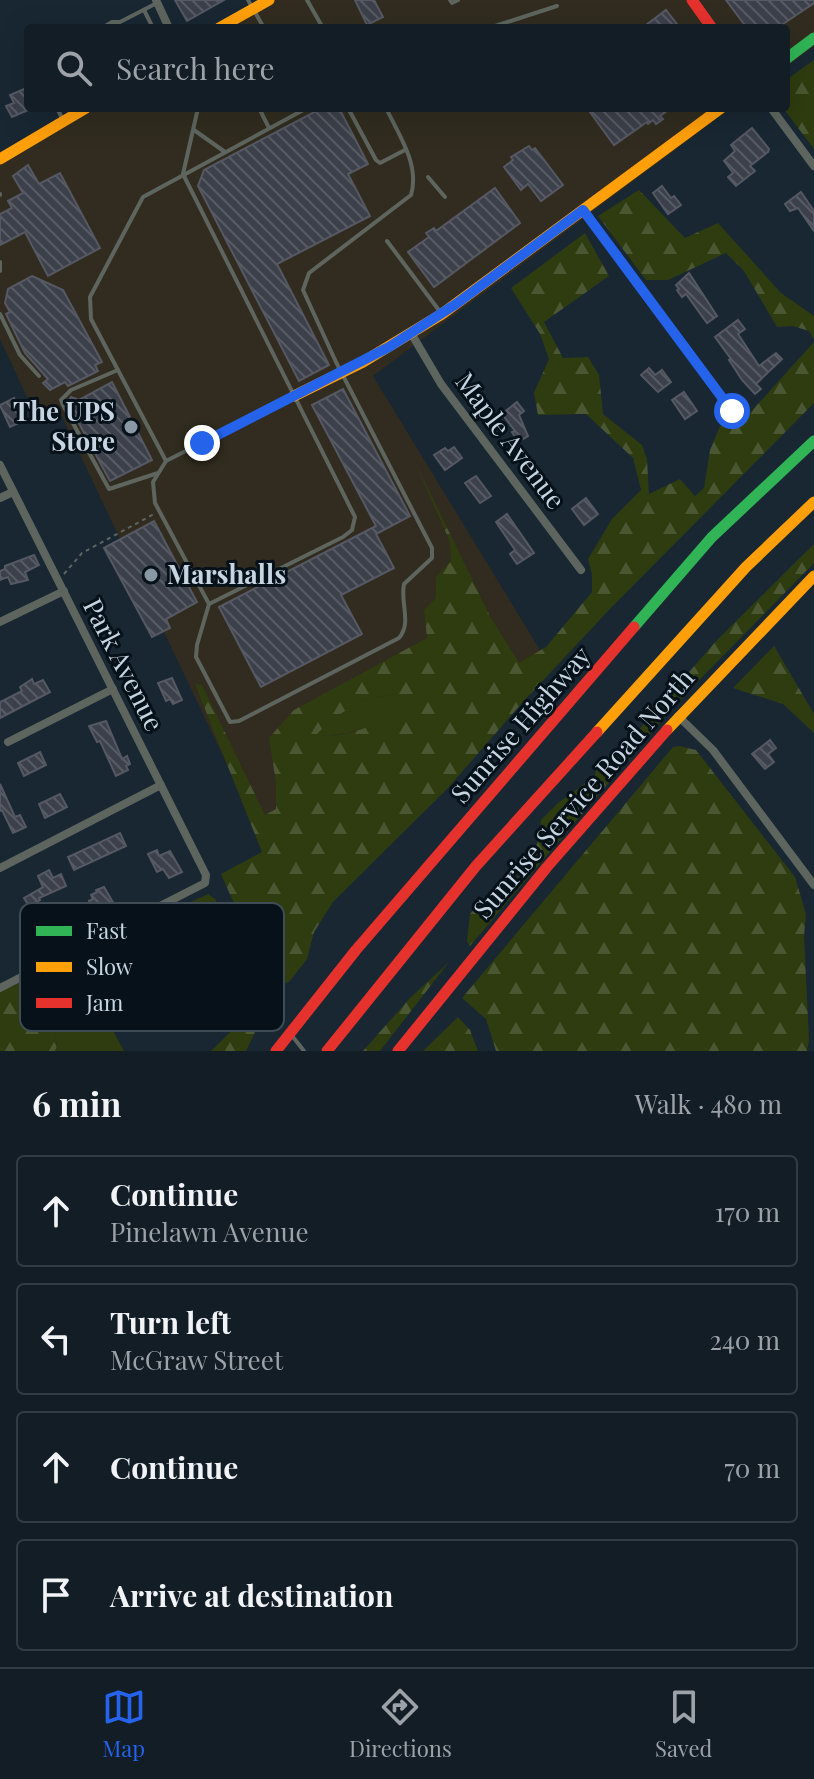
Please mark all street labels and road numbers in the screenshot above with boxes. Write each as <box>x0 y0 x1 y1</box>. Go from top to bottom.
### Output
street label: Maple Avenue <box>448 365 574 515</box>
street label: Park Avenue <box>76 592 173 737</box>
street label: Sunrise Highway <box>442 638 598 810</box>
street label: Sunrise Service Road North <box>465 661 701 925</box>

